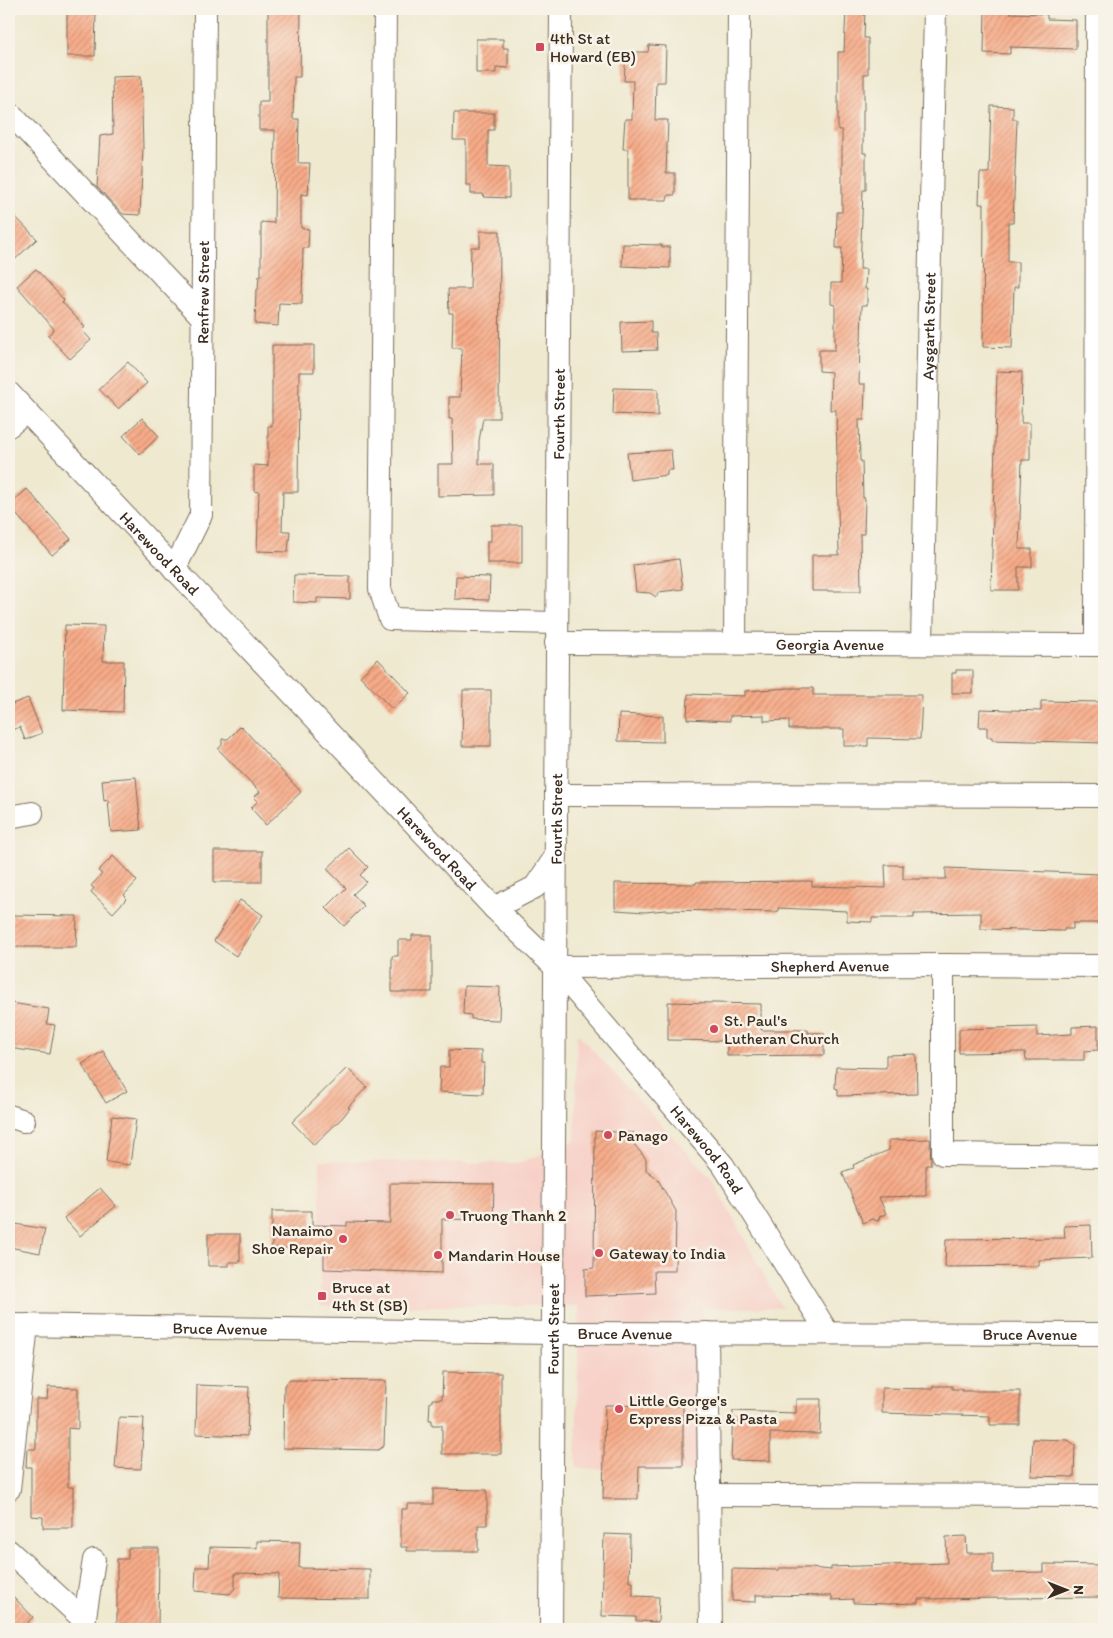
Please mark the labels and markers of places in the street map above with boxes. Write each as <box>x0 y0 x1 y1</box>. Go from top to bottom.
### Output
place label: 4th St at Howard (EB) <box>550 29 636 66</box>
marker: 4th St at Howard (EB) <box>534 41 546 53</box>
place label: St. Paul's Lutheran Church <box>724 1011 839 1048</box>
marker: St. Paul's Lutheran Church <box>708 1023 720 1035</box>
place label: Panago <box>618 1126 668 1145</box>
marker: Panago <box>602 1129 614 1141</box>
place label: Truong Thanh 2 <box>460 1206 567 1225</box>
marker: Truong Thanh 2 <box>444 1209 456 1221</box>
place label: Nanaimo Shoe Repair <box>252 1221 334 1258</box>
marker: Nanaimo Shoe Repair <box>337 1233 349 1245</box>
place label: Gateway to India <box>609 1244 726 1263</box>
place label: Mandarin House <box>448 1246 561 1265</box>
marker: Gateway to India <box>593 1247 605 1259</box>
marker: Mandarin House <box>432 1249 444 1261</box>
place label: Bruce at 4th St (SB) <box>332 1278 408 1315</box>
marker: Bruce at 4th St (SB) <box>316 1290 328 1302</box>
place label: Little George's Express Pizza & Pasta <box>629 1391 777 1428</box>
marker: Little George's Express Pizza & Pasta <box>613 1403 625 1415</box>

